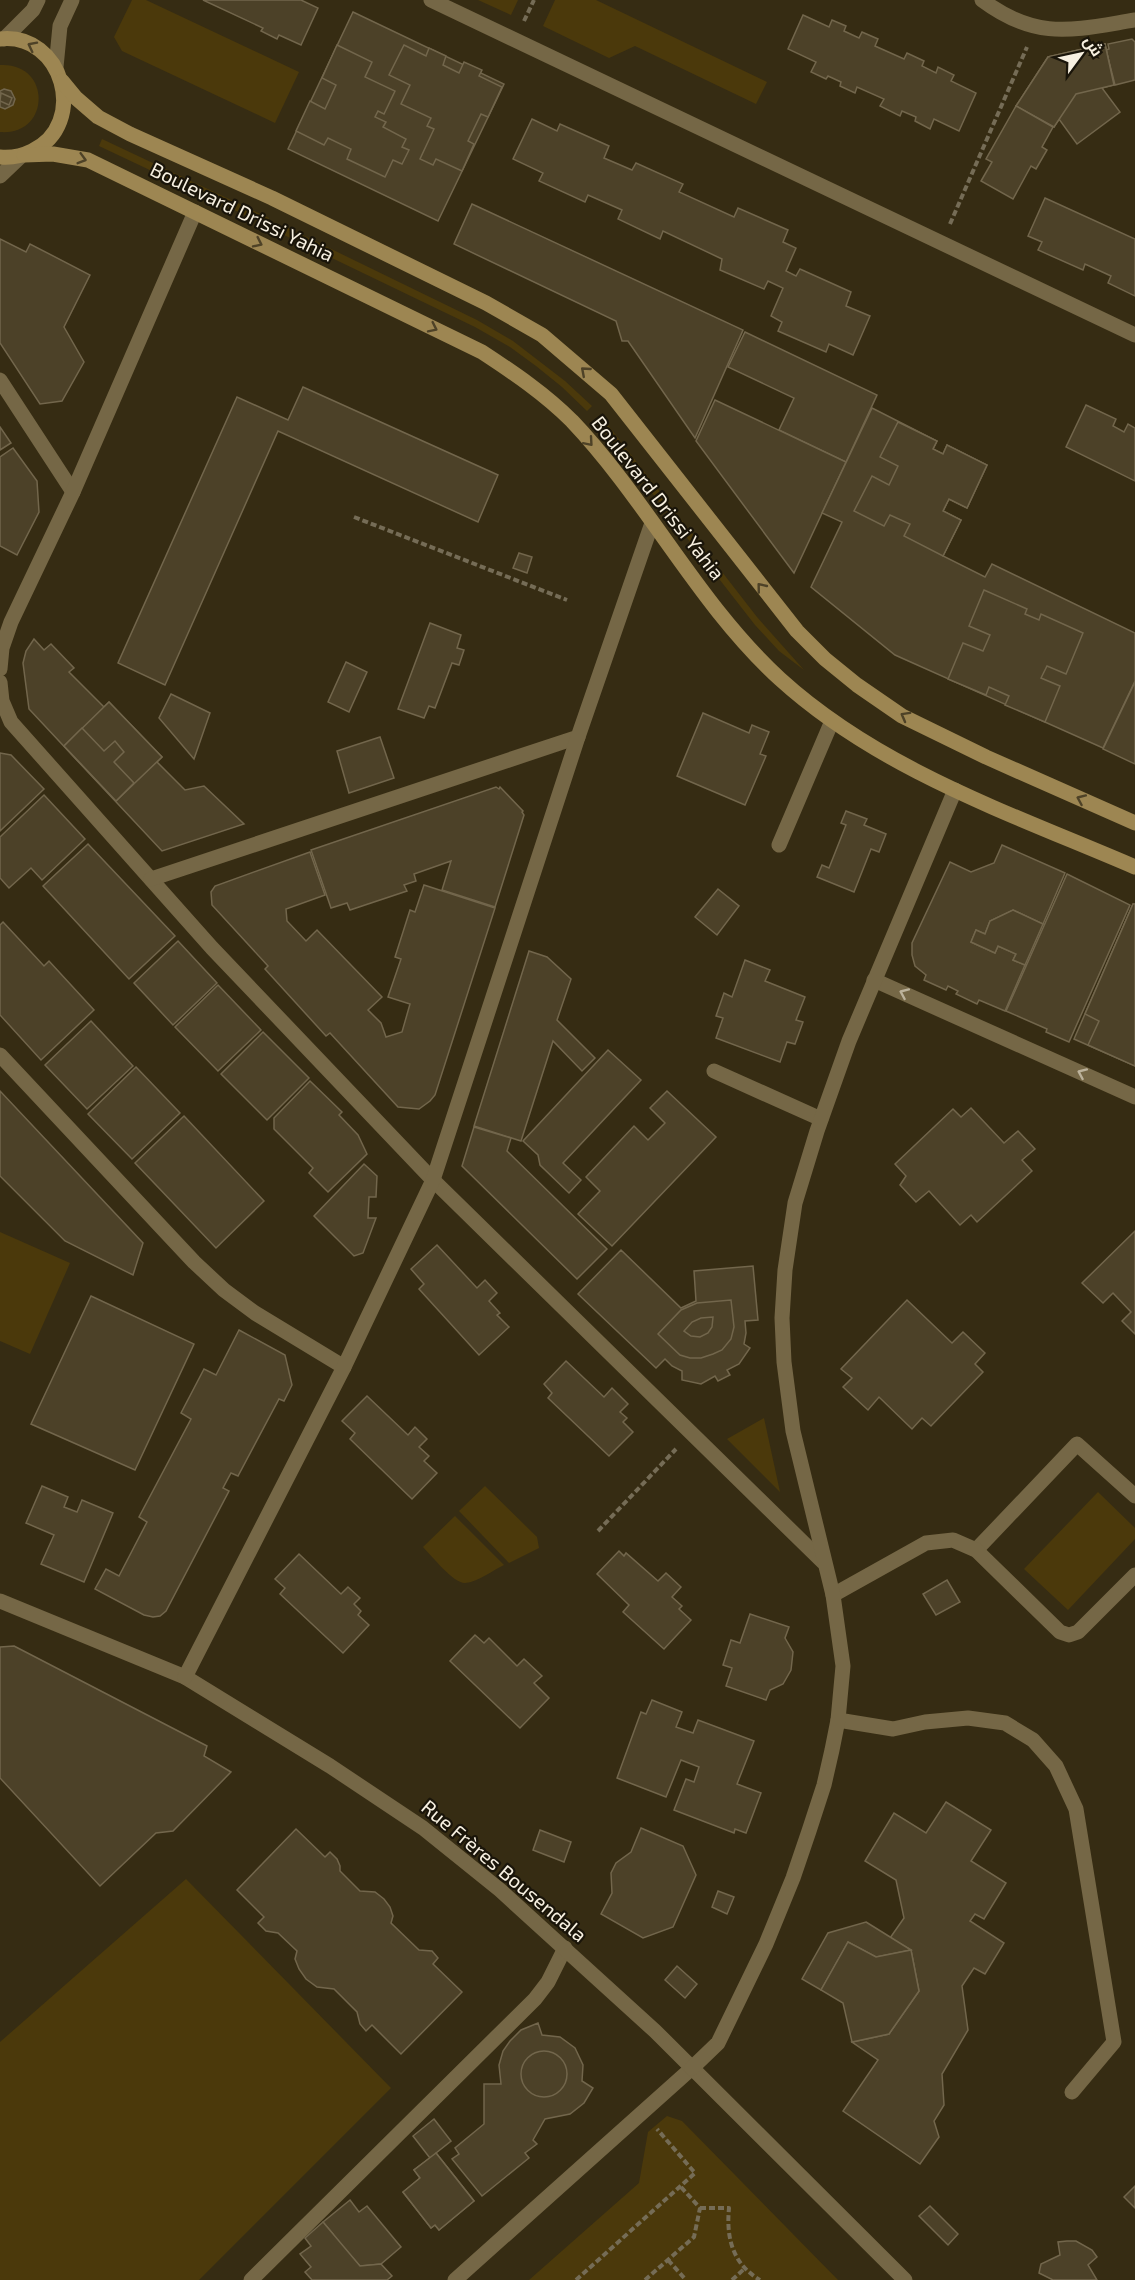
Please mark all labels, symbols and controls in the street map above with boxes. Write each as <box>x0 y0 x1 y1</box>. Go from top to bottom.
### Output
north arrow <box>1051 24 1111 84</box>
text: ش <box>1080 32 1108 60</box>
one-way arrow <box>27 42 38 54</box>
one-way arrow <box>76 152 87 164</box>
street label: Boulevard Drissi Yahia <box>147 156 338 266</box>
one-way arrow <box>251 235 262 247</box>
one-way arrow <box>427 321 438 333</box>
one-way arrow <box>582 367 592 378</box>
street label: Boulevard Drissi Yahia <box>587 411 730 584</box>
one-way arrow <box>582 435 593 446</box>
one-way arrow <box>758 583 769 594</box>
one-way arrow <box>901 712 911 723</box>
one-way arrow <box>1077 794 1088 806</box>
one-way arrow <box>899 988 910 1000</box>
one-way arrow <box>1077 1068 1088 1080</box>
street label: Rue Frères Bousendala <box>417 1794 592 1946</box>

